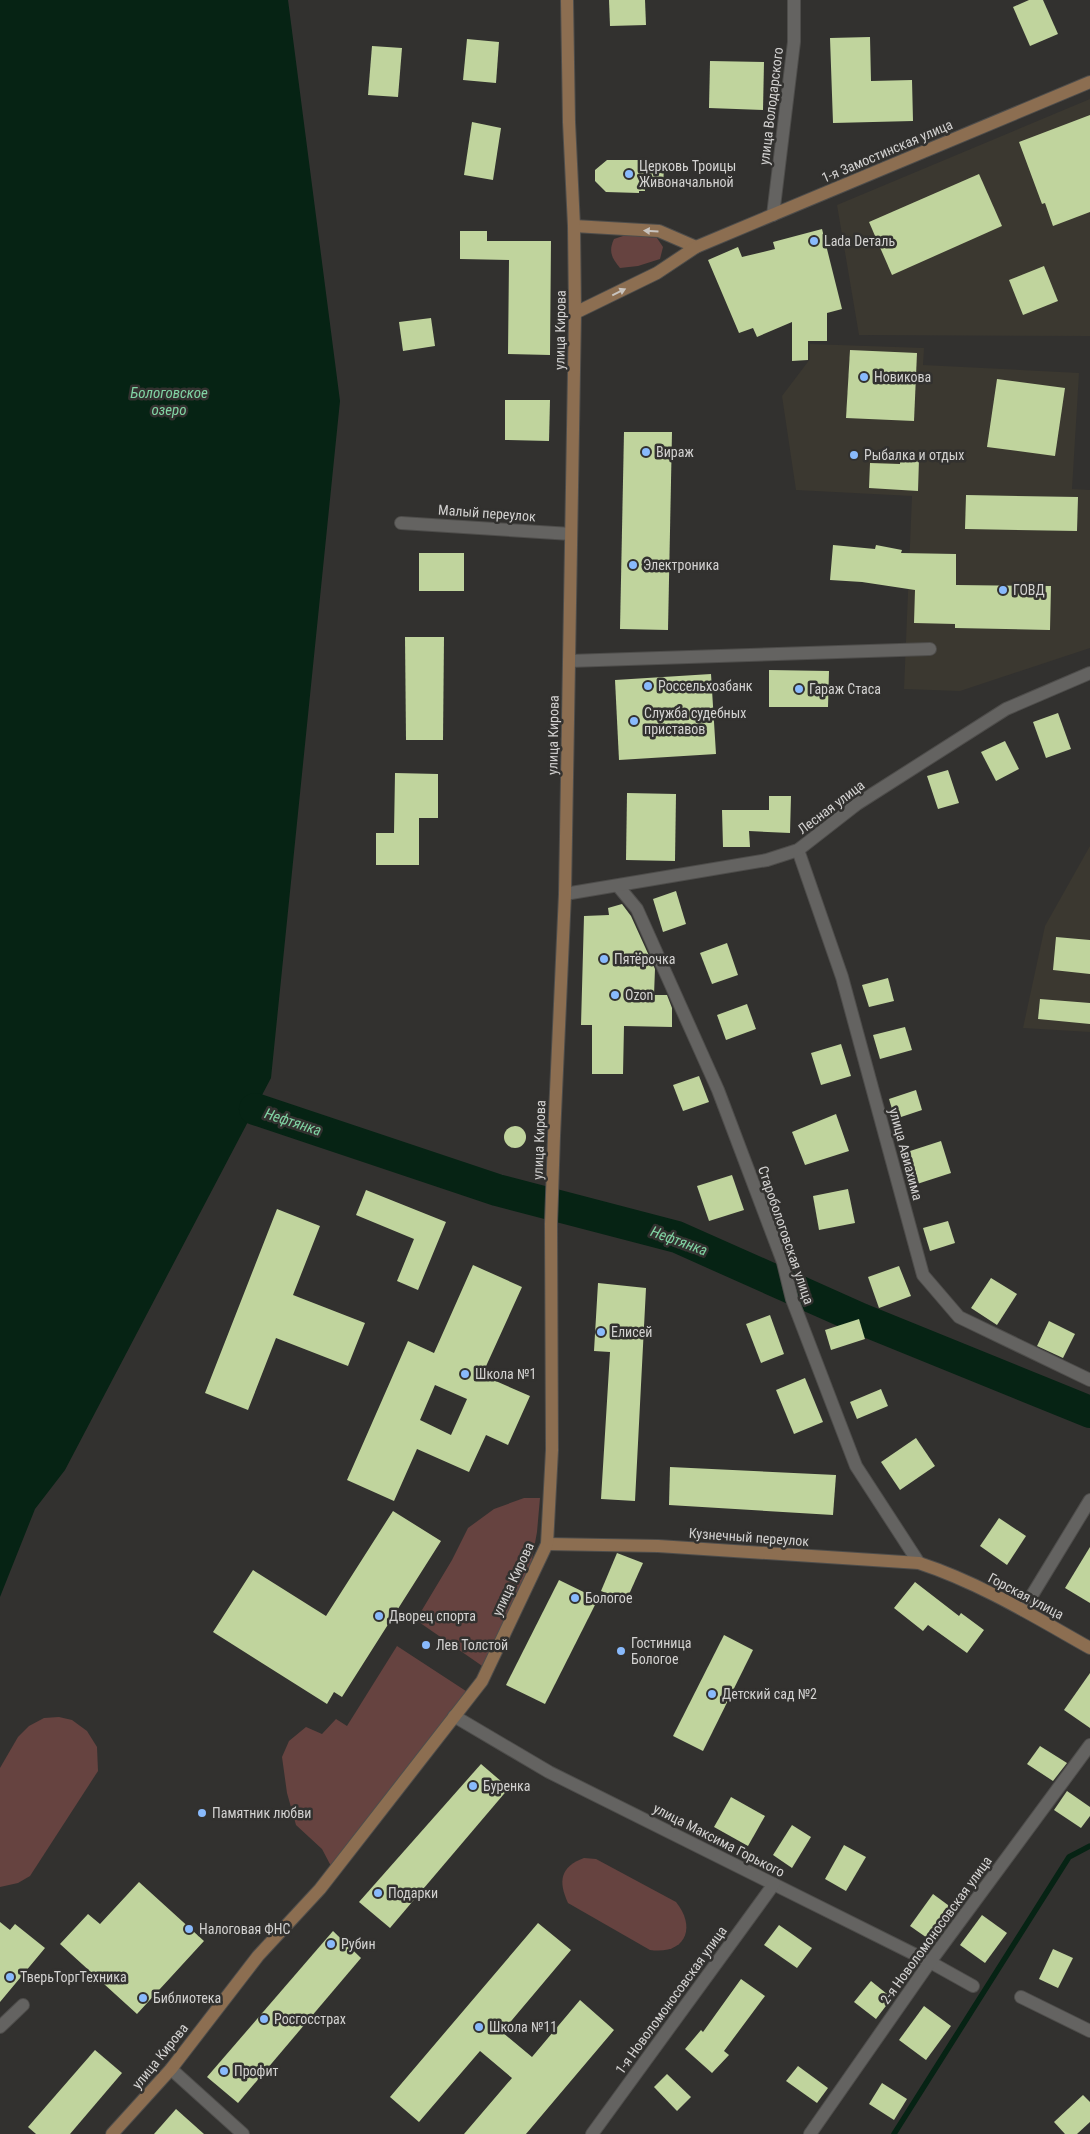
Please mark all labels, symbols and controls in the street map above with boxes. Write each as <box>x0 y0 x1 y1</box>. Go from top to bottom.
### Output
street label: улица Володарского <box>756 46 786 166</box>
street label: 1-я Замостинская улица <box>819 116 955 186</box>
place label: Церковь Троицы Живоначальной <box>639 158 736 190</box>
marker: Церковь Троицы Живоначальной <box>623 168 635 180</box>
one-way arrow <box>642 226 658 234</box>
place label: Lada Dеталь <box>824 233 895 249</box>
marker: Lada Dеталь <box>808 235 820 247</box>
one-way arrow <box>612 287 626 295</box>
street label: улица Кирова <box>551 290 569 370</box>
place label: Новикова <box>874 369 931 385</box>
marker: Новикова <box>858 371 870 383</box>
water label: Бологовское озеро <box>130 384 208 419</box>
place label: Вираж <box>656 444 694 460</box>
marker: Вираж <box>640 446 652 458</box>
place label: Рыбалка и отдых <box>864 447 964 463</box>
marker: Рыбалка и отдых <box>848 449 860 461</box>
street label: Малый переулок <box>438 502 537 524</box>
place label: Электроника <box>643 557 719 573</box>
marker: Электроника <box>627 559 639 571</box>
place label: ГОВД <box>1013 582 1045 598</box>
marker: ГОВД <box>997 584 1009 596</box>
place label: Россельхозбанк <box>658 678 753 694</box>
marker: Россельхозбанк <box>642 680 654 692</box>
place label: Гараж Стаса <box>809 681 881 697</box>
marker: Гараж Стаса <box>793 683 805 695</box>
street label: улица Кирова <box>544 695 562 775</box>
place label: Служба судебных приставов <box>644 705 746 737</box>
marker: Служба судебных приставов <box>628 715 640 727</box>
street label: Лесная улица <box>795 777 867 837</box>
place label: Пятёрочка <box>614 951 676 967</box>
marker: Пятёрочка <box>598 953 610 965</box>
place label: Ozon <box>625 987 653 1003</box>
marker: Ozon <box>609 989 621 1001</box>
street label: улица Кирова <box>530 1100 548 1180</box>
water label: Нефтянка <box>262 1104 324 1140</box>
street label: улица Авиахима <box>886 1106 926 1202</box>
street label: Старобологовская улица <box>755 1164 817 1306</box>
water label: Нефтянка <box>648 1222 710 1260</box>
place label: Елисей <box>611 1324 652 1340</box>
marker: Елисей <box>595 1326 607 1338</box>
place label: Школа №1 <box>475 1366 536 1382</box>
marker: Школа №1 <box>459 1368 471 1380</box>
street label: Кузнечный переулок <box>688 1525 810 1549</box>
street label: улица Кирова <box>489 1540 537 1618</box>
street label: Горская улица <box>985 1569 1067 1623</box>
place label: Бологое <box>585 1590 633 1606</box>
marker: Бологое <box>569 1592 581 1604</box>
place label: Дворец спорта <box>389 1608 476 1624</box>
marker: Дворец спорта <box>373 1610 385 1622</box>
place label: Гостиница Бологое <box>631 1635 691 1667</box>
place label: Лев Толстой <box>436 1637 508 1653</box>
marker: Лев Толстой <box>420 1639 432 1651</box>
marker: Гостиница Бологое <box>615 1645 627 1657</box>
place label: Детский сад №2 <box>722 1686 817 1702</box>
marker: Детский сад №2 <box>706 1688 718 1700</box>
place label: Буренка <box>483 1778 531 1794</box>
marker: Буренка <box>467 1780 479 1792</box>
street label: улица Максима Горького <box>651 1800 787 1880</box>
place label: Памятник любви <box>212 1805 311 1821</box>
marker: Памятник любви <box>196 1807 208 1819</box>
street label: 2-я Новоломоносовская улица <box>877 1853 995 2007</box>
place label: Подарки <box>388 1885 438 1901</box>
marker: Подарки <box>372 1887 384 1899</box>
place label: Налоговая ФНС <box>199 1921 291 1937</box>
marker: Налоговая ФНС <box>183 1923 195 1935</box>
street label: 1-я Новоломоносовская улица <box>612 1923 730 2077</box>
place label: Рубин <box>341 1936 376 1952</box>
marker: Рубин <box>325 1938 337 1950</box>
place label: ТверьТоргТехника <box>20 1969 127 1985</box>
marker: ТверьТоргТехника <box>4 1971 16 1983</box>
place label: Библиотека <box>153 1990 221 2006</box>
marker: Библиотека <box>137 1992 149 2004</box>
place label: Росгосстрах <box>274 2011 346 2027</box>
marker: Росгосстрах <box>258 2013 270 2025</box>
place label: Школа №11 <box>489 2019 557 2035</box>
street label: улица Кирова <box>129 2020 191 2092</box>
marker: Школа №11 <box>473 2021 485 2033</box>
place label: Профит <box>234 2063 279 2079</box>
marker: Профит <box>218 2065 230 2077</box>

